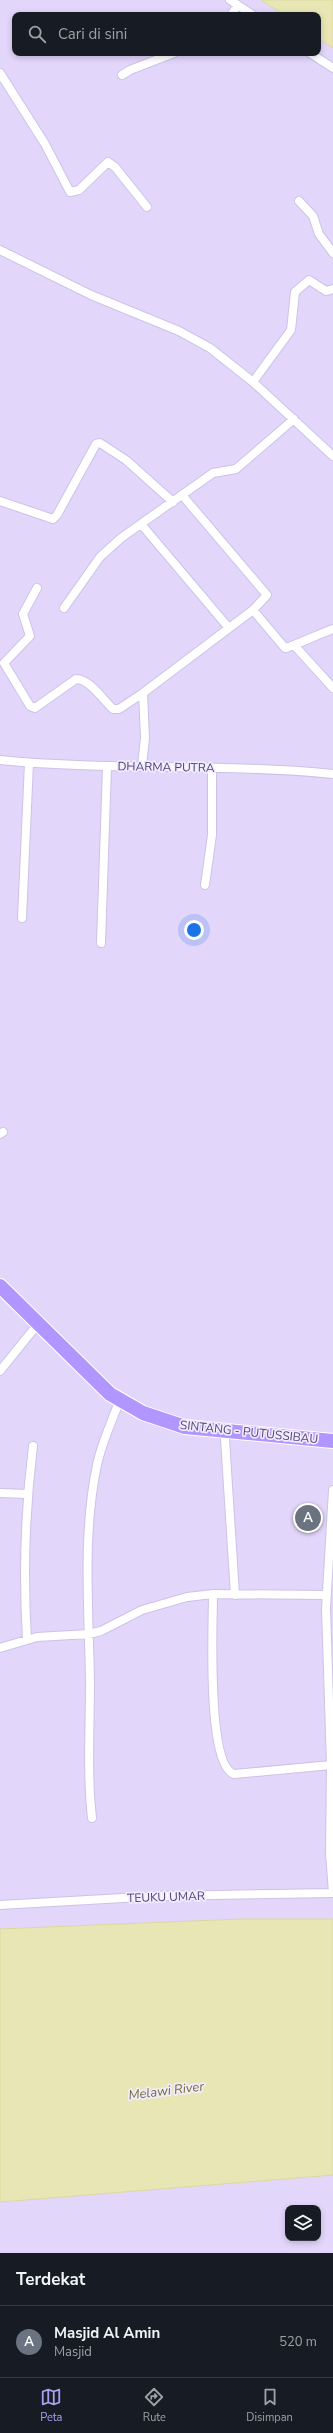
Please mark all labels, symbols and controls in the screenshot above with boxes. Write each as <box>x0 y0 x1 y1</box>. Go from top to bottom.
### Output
search box <box>12 12 321 56</box>
icon: search <box>26 23 48 45</box>
text: Cari di sini <box>58 24 127 44</box>
street label: DHARMA PUTRA <box>117 758 215 776</box>
your location <box>184 920 204 940</box>
street label: SINTANG - PUTUSSIBAU <box>179 1417 319 1447</box>
pin: A <box>295 1503 321 1533</box>
street label: TEUKU UMAR <box>127 1888 205 1906</box>
water label: Melawi River <box>127 2077 205 2105</box>
map controls <box>285 2205 321 2241</box>
button: layers <box>285 2205 321 2241</box>
text: Terdekat <box>16 2268 85 2291</box>
text: Masjid Al Amin <box>54 2323 160 2343</box>
text: A <box>24 2333 34 2351</box>
text: 520 m <box>279 2333 317 2351</box>
text: Masjid <box>54 2343 92 2361</box>
tab: Peta <box>40 2386 62 2425</box>
tab: Rute <box>143 2386 166 2425</box>
tab: Disimpan <box>246 2386 293 2425</box>

